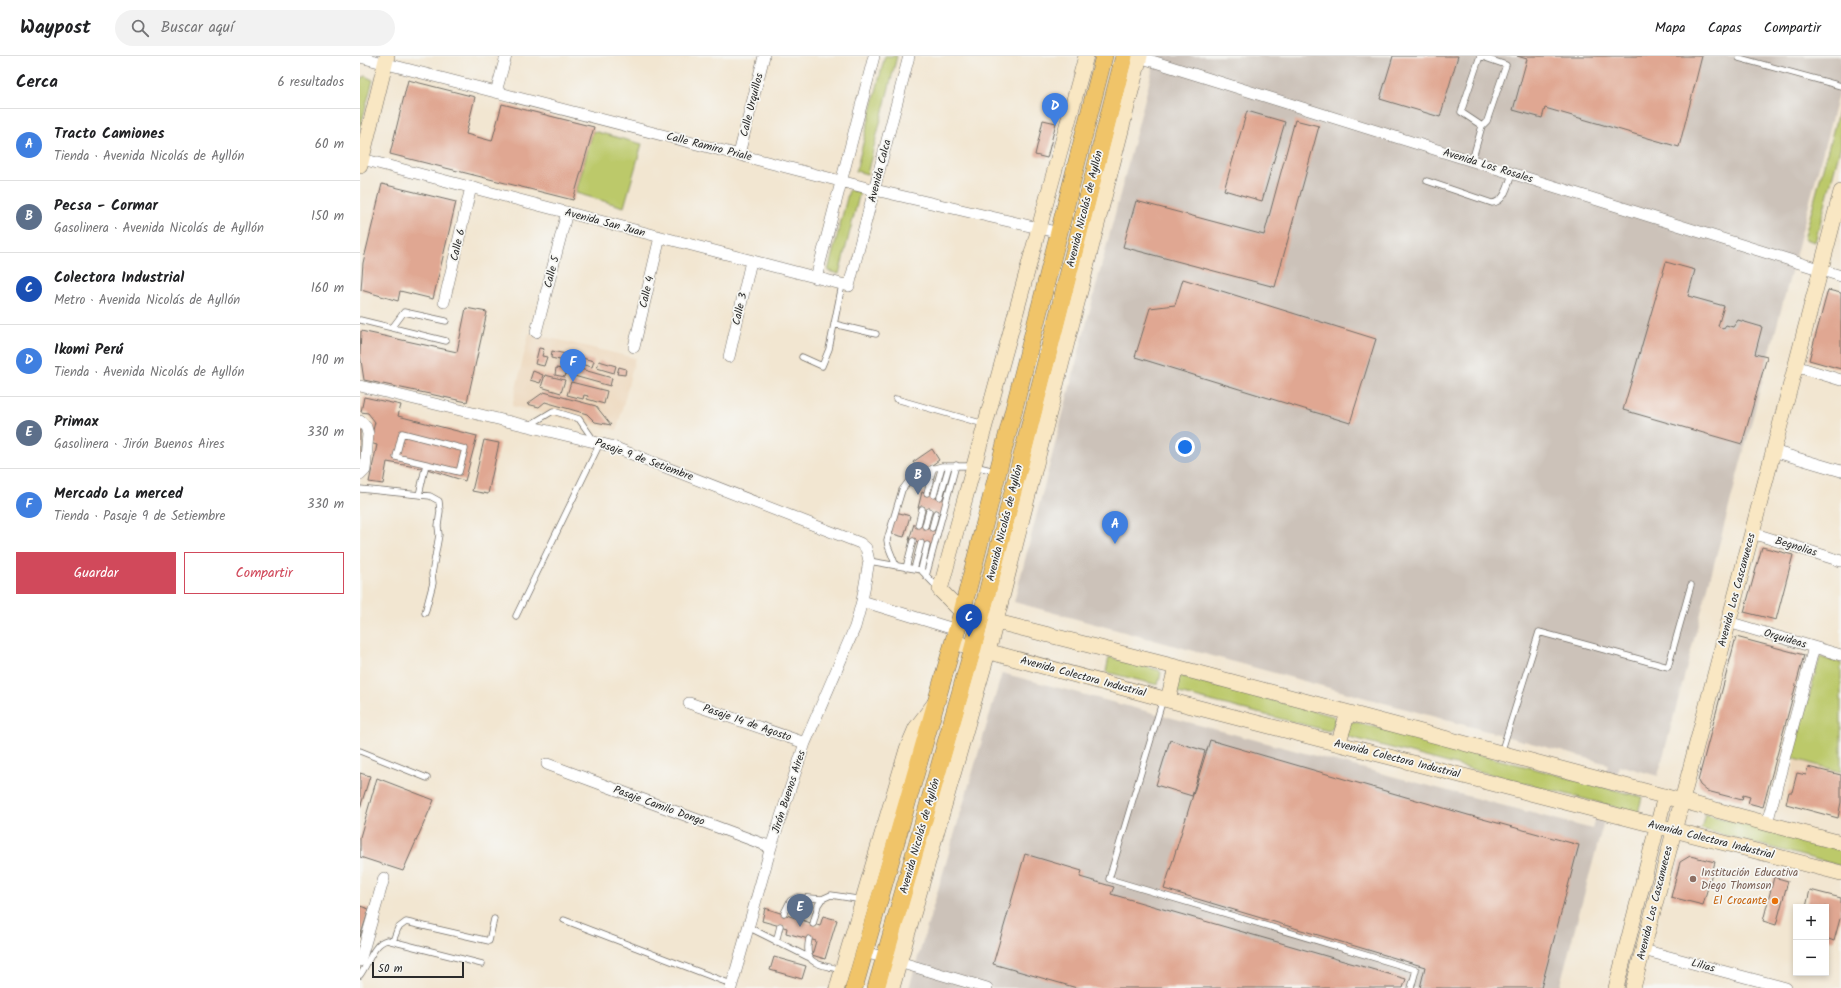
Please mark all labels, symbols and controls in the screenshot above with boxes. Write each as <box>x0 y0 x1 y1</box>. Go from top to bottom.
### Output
search box <box>115 10 395 46</box>
text: Waypost <box>20 13 91 43</box>
text: Buscar aquí <box>161 16 234 40</box>
icon: search <box>129 17 151 39</box>
text: Mapa <box>1655 17 1686 39</box>
text: Capas <box>1708 17 1742 39</box>
text: Compartir <box>1764 17 1821 39</box>
text: Cerca <box>16 69 58 96</box>
street label: Calle Urquillos <box>735 71 769 139</box>
text: 6 resultados <box>277 72 344 93</box>
pin: D <box>1042 93 1068 126</box>
text: Tracto Camiones <box>54 122 165 146</box>
street label: Calle Ramiro Priale <box>664 128 754 166</box>
text: A <box>25 134 33 155</box>
text: 60 m <box>315 134 344 155</box>
street label: Avenida Calca <box>863 138 897 204</box>
street label: Avenida Los Rosales <box>1441 144 1536 188</box>
text: Tienda · Avenida Nicolás de Ayllón <box>54 146 244 167</box>
street label: Avenida Nicolás de Ayllón <box>1062 149 1108 269</box>
text: Pecsa - Cormar <box>54 194 158 218</box>
street label: Avenida San Juan <box>563 204 647 242</box>
text: B <box>25 206 33 227</box>
text: 150 m <box>311 206 344 227</box>
text: Gasolinera · Avenida Nicolás de Ayllón <box>54 218 264 239</box>
street label: Calle 6 <box>446 227 470 263</box>
street label: Calle 5 <box>539 253 565 290</box>
text: Colectora Industrial <box>54 266 184 290</box>
street label: Calle 4 <box>635 274 659 310</box>
text: C <box>25 278 33 299</box>
text: 160 m <box>311 278 344 299</box>
text: Metro · Avenida Nicolás de Ayllón <box>54 290 240 311</box>
street label: Calle 3 <box>728 291 752 327</box>
text: Ikomi Perú <box>54 338 123 362</box>
pin: F <box>560 349 586 382</box>
text: D <box>25 350 33 371</box>
text: 190 m <box>312 350 344 371</box>
text: Tienda · Avenida Nicolás de Ayllón <box>54 362 244 383</box>
text: Primax <box>54 410 99 434</box>
text: E <box>25 422 33 443</box>
text: 330 m <box>307 422 344 443</box>
text: Gasolinera · Jirón Buenos Aires <box>54 434 225 455</box>
street label: Pasaje 9 de Setiembre <box>592 434 696 486</box>
your location <box>1175 437 1195 457</box>
pin: B <box>905 462 931 495</box>
street label: Avenida Nicolás de Ayllón <box>982 463 1028 583</box>
text: Mercado La merced <box>54 482 183 506</box>
text: F <box>25 494 33 515</box>
text: 330 m <box>307 494 344 515</box>
text: Tienda · Pasaje 9 de Setiembre <box>54 506 225 527</box>
pin: A <box>1102 511 1128 544</box>
street label: Avenida Los Cascanueces <box>1713 531 1761 649</box>
street label: Begnolias <box>1773 532 1820 562</box>
button: Guardar <box>16 552 176 594</box>
button: Compartir <box>184 552 344 594</box>
pin: C <box>956 604 982 637</box>
street label: Orquideas <box>1761 624 1809 654</box>
street label: Avenida Colectora Industrial <box>1018 652 1148 703</box>
street label: Pasaje 14 de Agosto <box>700 699 794 747</box>
street label: Avenida Colectora Industrial <box>1332 735 1462 783</box>
street label: Jirón Buenos Aires <box>767 748 811 836</box>
street label: Avenida Nicolás de Ayllón <box>895 776 945 896</box>
street label: Pasaje Camilo Dongo <box>611 781 707 831</box>
street label: Avenida Colectora Industrial <box>1646 816 1776 864</box>
street label: Avenida Los Cascanueces <box>1632 844 1678 962</box>
place label: Institución Educativa Diego Thomson <box>1701 864 1798 895</box>
marker: Institución Educativa Diego Thomson <box>1688 874 1698 884</box>
place label: El Crocante <box>1713 892 1767 910</box>
pin: E <box>787 894 813 927</box>
marker: El Crocante <box>1770 896 1780 906</box>
map controls <box>1793 904 1829 976</box>
button: + <box>1793 904 1829 940</box>
button: − <box>1793 940 1829 976</box>
street label: Lilias <box>1689 954 1717 978</box>
scale bar <box>372 960 464 979</box>
text: 50 m <box>378 960 403 978</box>

